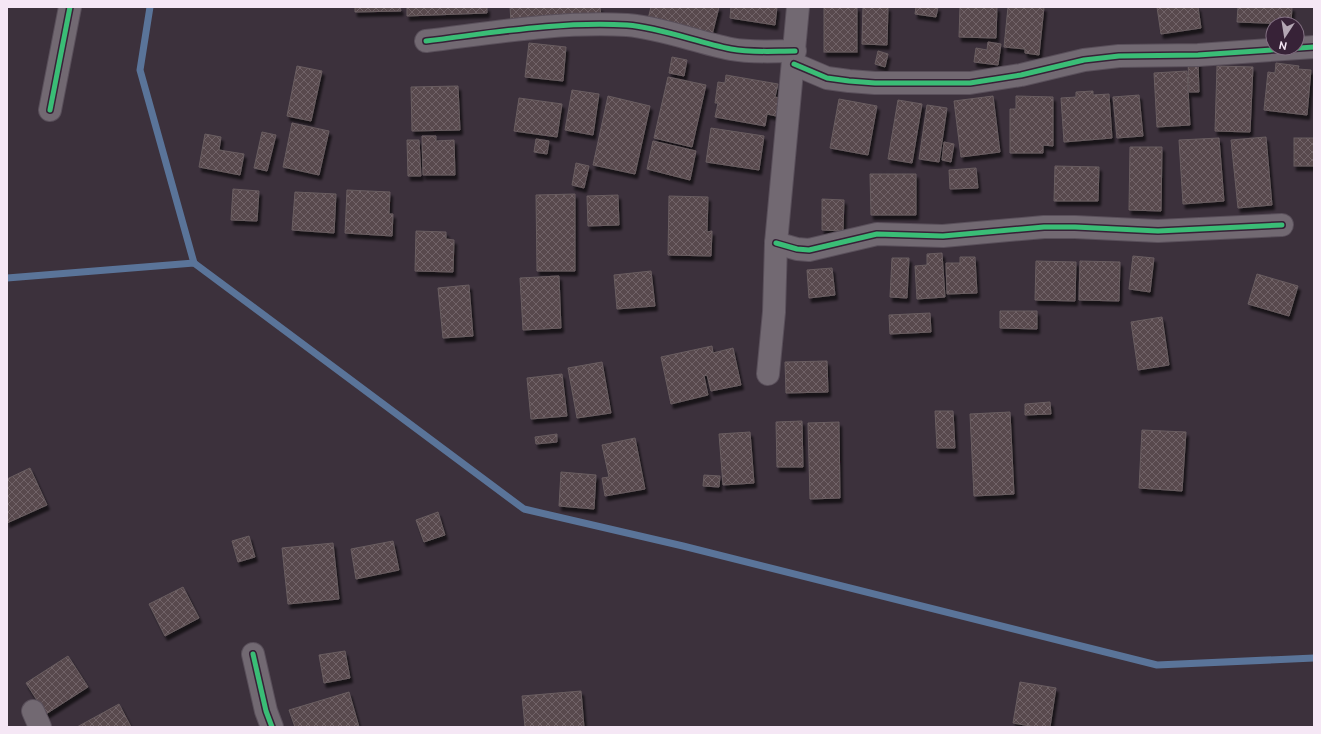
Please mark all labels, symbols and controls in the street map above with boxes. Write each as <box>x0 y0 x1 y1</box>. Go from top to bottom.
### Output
north arrow <box>1265 16 1305 56</box>
text: N <box>1278 39 1288 53</box>

